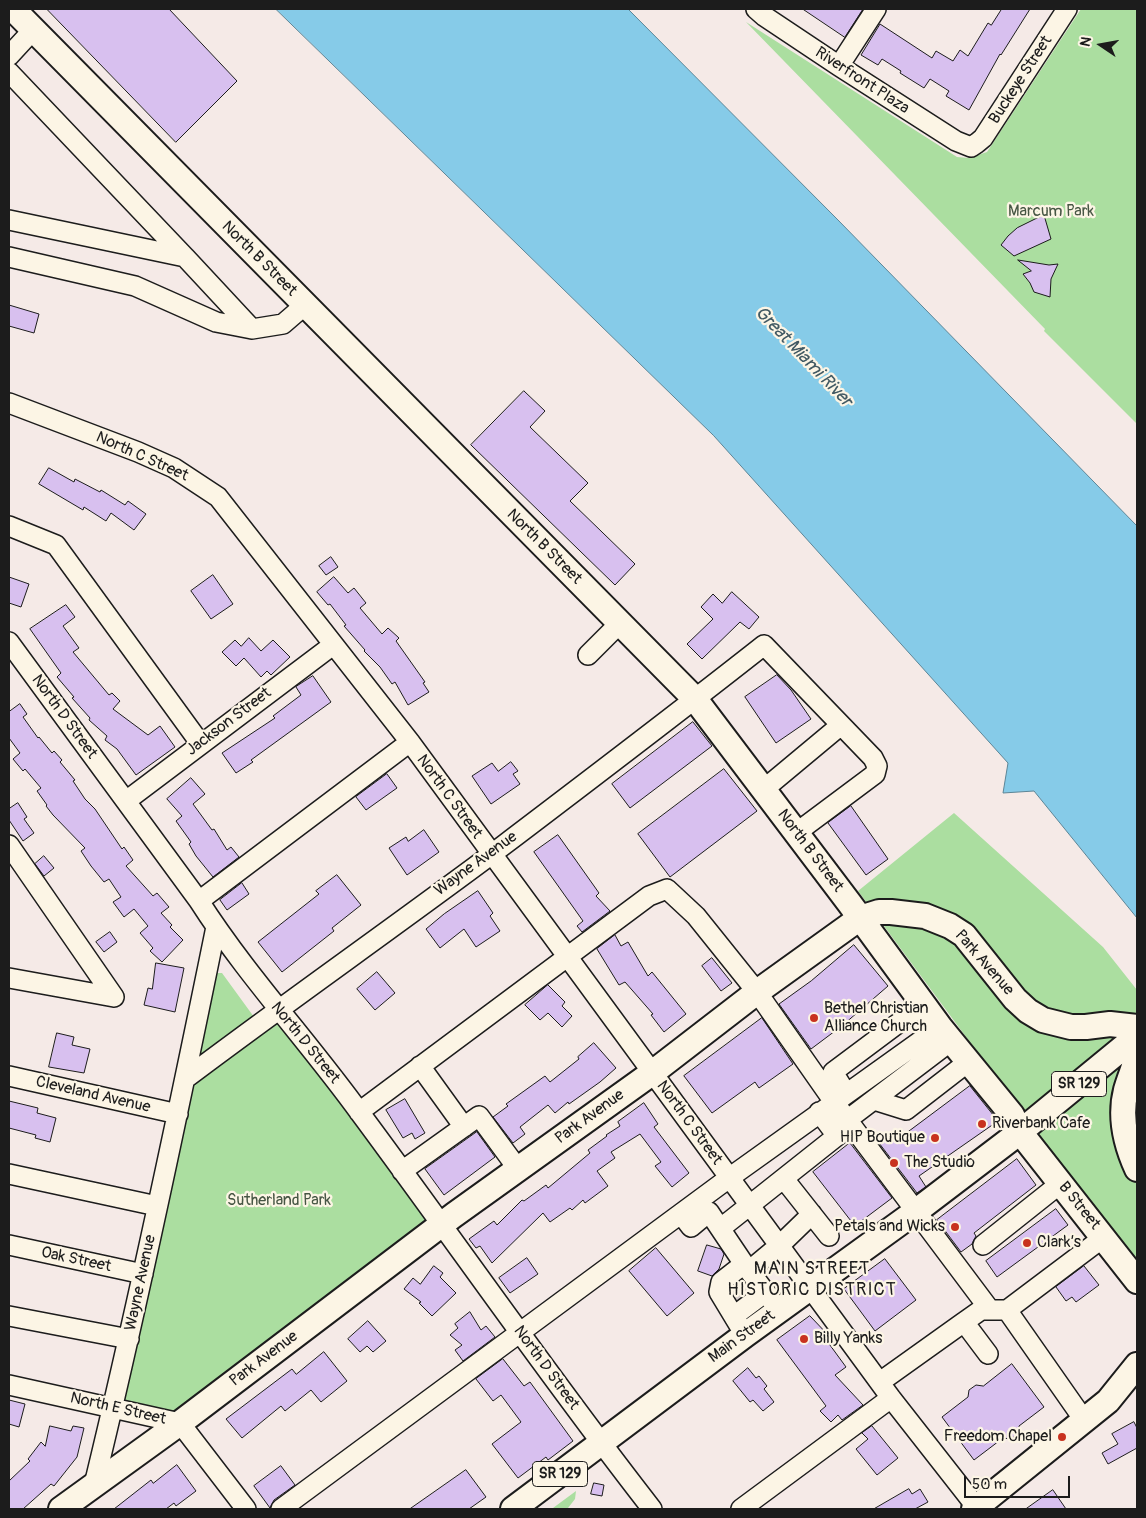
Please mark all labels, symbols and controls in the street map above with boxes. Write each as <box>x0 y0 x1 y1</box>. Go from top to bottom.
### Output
north arrow <box>1076 20 1126 70</box>
street label: Buckeye Street <box>985 32 1057 128</box>
text: N <box>1077 35 1095 48</box>
street label: Riverfront Plaza <box>811 43 913 119</box>
park label: Marcum Park <box>1008 202 1094 222</box>
street label: North B Street <box>217 217 301 301</box>
water label: Great Miami River <box>750 302 856 412</box>
street label: North C Street <box>93 428 191 486</box>
street label: North B Street <box>502 505 586 589</box>
street label: North D Street <box>27 671 101 763</box>
street label: Jackson Street <box>183 684 275 760</box>
street label: North C Street <box>412 751 486 843</box>
street label: North B Street <box>773 806 847 896</box>
street label: Wayne Avenue <box>431 828 521 900</box>
street label: Park Avenue <box>950 926 1018 1000</box>
street label: North D Street <box>266 998 344 1088</box>
place label: Bethel Christian Alliance Church <box>824 999 928 1037</box>
marker: Bethel Christian Alliance Church <box>808 1012 820 1024</box>
street label: Cleveland Avenue <box>34 1072 152 1118</box>
road number: SR 129 <box>1052 1072 1106 1096</box>
street label: North C Street <box>652 1077 726 1169</box>
street label: Park Avenue <box>552 1086 628 1148</box>
place label: Riverbank Cafe <box>992 1114 1090 1134</box>
marker: Riverbank Cafe <box>976 1118 988 1130</box>
place label: HIP Boutique <box>840 1128 925 1148</box>
marker: HIP Boutique <box>929 1132 941 1144</box>
place label: The Studio <box>904 1153 975 1173</box>
marker: The Studio <box>888 1157 900 1169</box>
street label: B Street <box>1054 1178 1104 1234</box>
park label: Sutherland Park <box>227 1191 331 1211</box>
place label: Petals and Wicks <box>834 1217 945 1237</box>
marker: Petals and Wicks <box>949 1221 961 1233</box>
street label: Wayne Avenue <box>121 1233 161 1333</box>
place label: Clark’s <box>1037 1233 1081 1253</box>
marker: Clark’s <box>1021 1237 1033 1249</box>
street label: Oak Street <box>39 1243 113 1277</box>
district label: MAIN STREET HISTORIC DISTRICT <box>725 1258 899 1300</box>
street label: Main Street <box>705 1306 779 1368</box>
street label: North D Street <box>509 1322 583 1414</box>
street label: Park Avenue <box>226 1327 302 1391</box>
place label: Billy Yanks <box>814 1329 882 1349</box>
marker: Billy Yanks <box>798 1333 810 1345</box>
street label: North E Street <box>68 1389 168 1429</box>
place label: Freedom Chapel <box>944 1427 1052 1447</box>
marker: Freedom Chapel <box>1056 1431 1068 1443</box>
road number: SR 129 <box>532 1462 588 1486</box>
scale bar <box>966 1466 1072 1498</box>
text: 50 m <box>972 1475 1007 1494</box>

